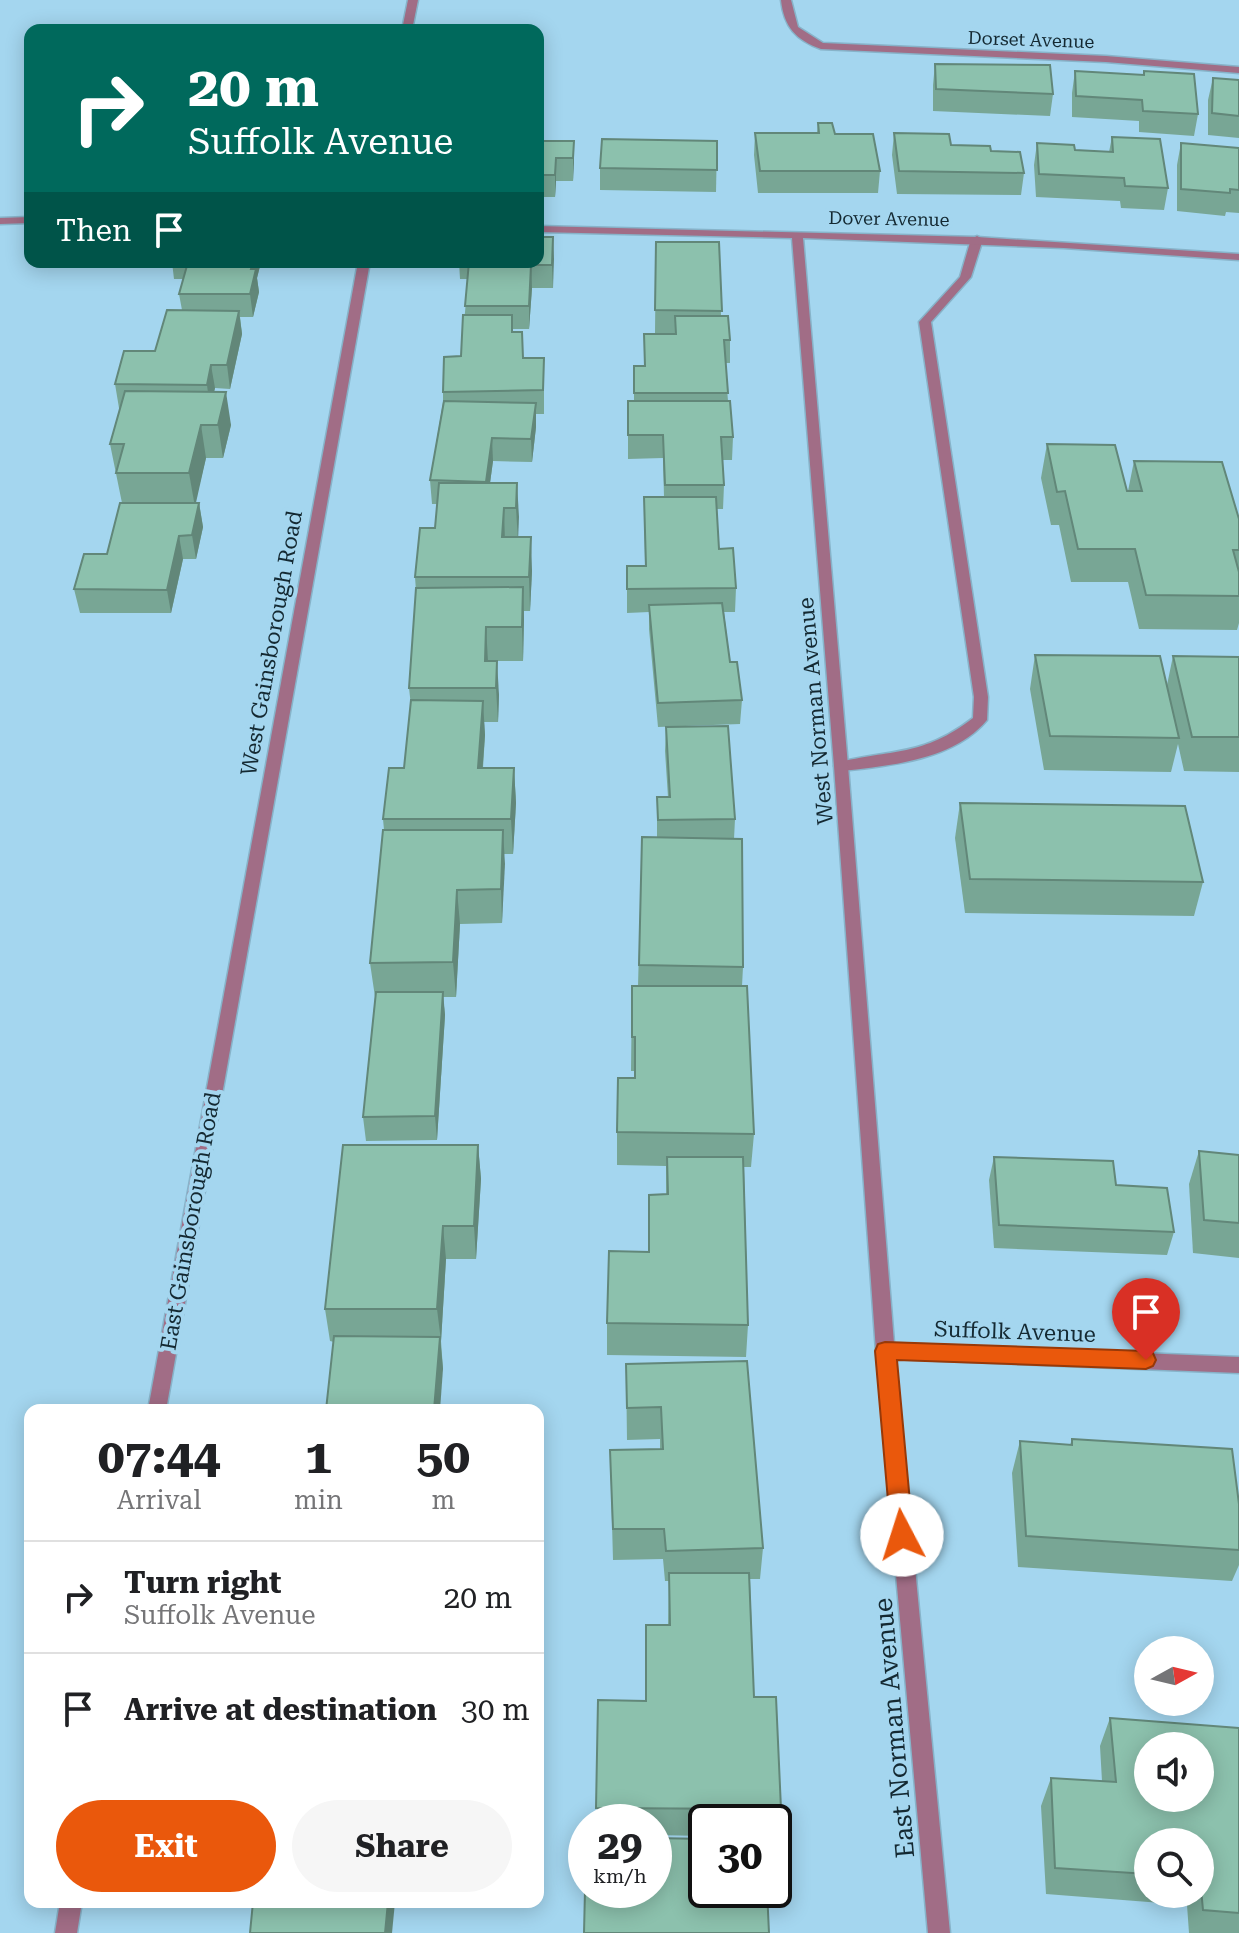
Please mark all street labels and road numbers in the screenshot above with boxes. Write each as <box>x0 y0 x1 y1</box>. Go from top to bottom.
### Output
street label: Dorset Avenue <box>967 27 1095 52</box>
street label: Dover Avenue <box>828 207 950 230</box>
street label: West Gainsborough Road <box>236 509 307 778</box>
street label: West Norman Avenue <box>793 596 838 826</box>
street label: East Gainsborough Road <box>155 1090 226 1352</box>
street label: Suffolk Avenue <box>934 1316 1096 1347</box>
street label: East Norman Avenue <box>868 1597 920 1859</box>

